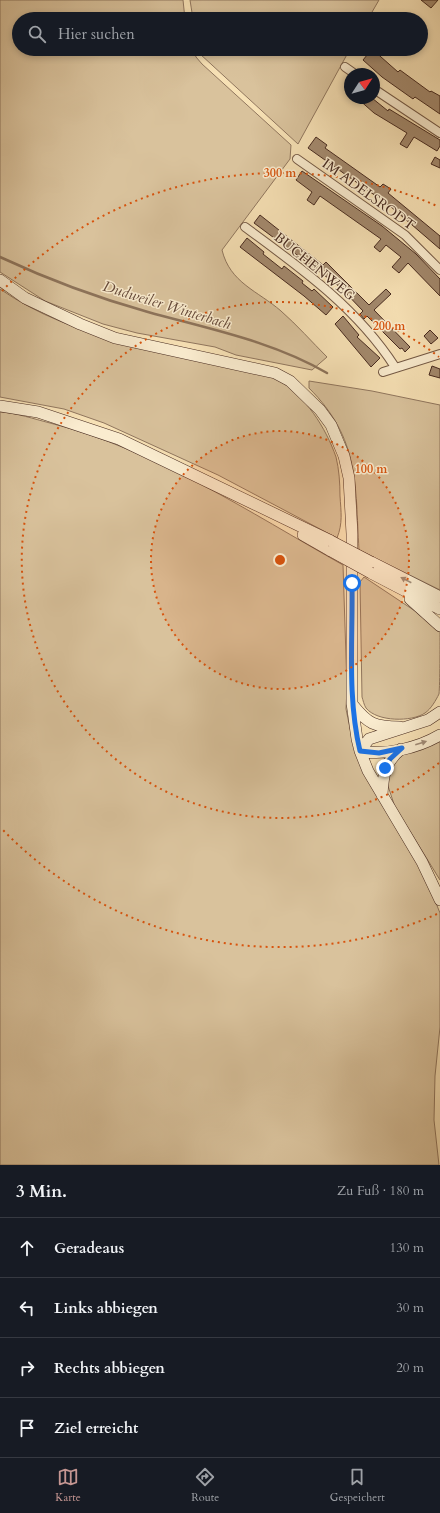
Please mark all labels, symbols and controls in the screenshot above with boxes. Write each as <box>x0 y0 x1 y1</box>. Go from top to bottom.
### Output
search box <box>12 12 428 56</box>
icon: search <box>26 23 48 45</box>
text: Hier suchen <box>58 24 135 44</box>
north arrow <box>344 68 380 104</box>
street label: IM ADELSRODT <box>318 154 419 235</box>
text: 300 m <box>264 165 297 181</box>
street label: BUCHENWEG <box>270 228 359 305</box>
water label: Dudweiler Winterbach <box>101 276 234 334</box>
text: 200 m <box>373 318 406 334</box>
text: 100 m <box>355 461 388 477</box>
centre of rings <box>273 553 287 567</box>
route start <box>343 574 361 592</box>
one-way arrow <box>400 577 411 583</box>
one-way arrow <box>416 740 428 746</box>
route end <box>376 759 394 777</box>
text: 3 Min. <box>16 1180 67 1203</box>
text: Zu Fuß · 180 m <box>337 1182 424 1200</box>
icon: ahead <box>16 1237 38 1259</box>
text: Geradeaus <box>54 1238 124 1258</box>
text: 130 m <box>390 1239 424 1257</box>
icon: left <box>16 1297 38 1319</box>
text: Links abbiegen <box>54 1298 158 1318</box>
text: 30 m <box>396 1299 424 1317</box>
icon: right <box>16 1357 38 1379</box>
text: Rechts abbiegen <box>54 1358 165 1378</box>
text: 20 m <box>396 1359 424 1377</box>
icon: arrive <box>16 1417 38 1439</box>
text: Ziel erreicht <box>54 1418 138 1438</box>
tab: Karte <box>55 1466 81 1505</box>
tab: Route <box>191 1466 219 1505</box>
tab: Gespeichert <box>330 1466 385 1505</box>

